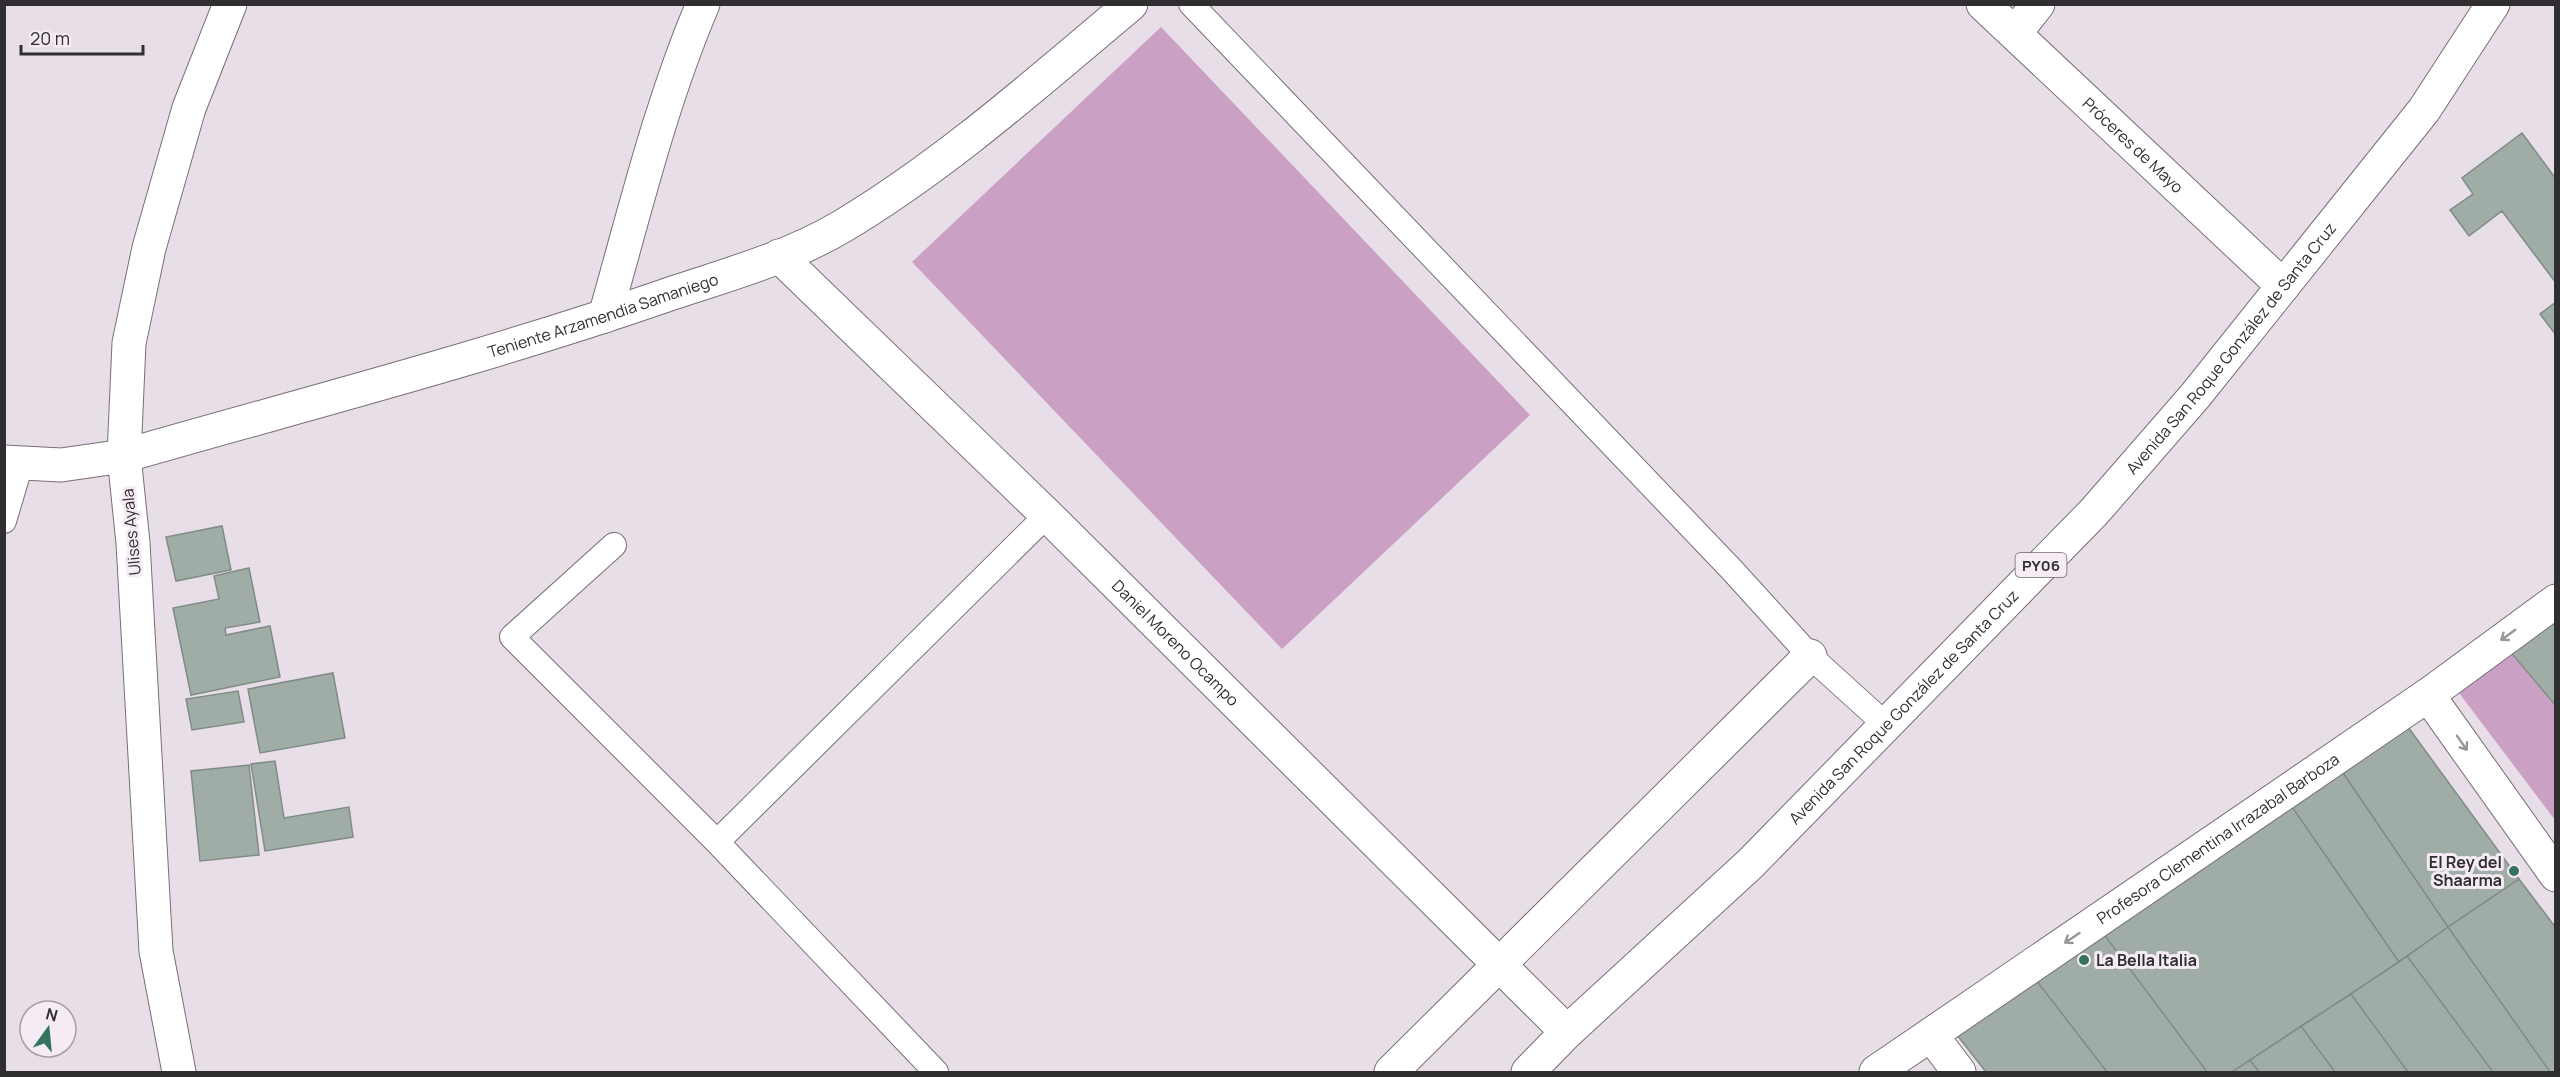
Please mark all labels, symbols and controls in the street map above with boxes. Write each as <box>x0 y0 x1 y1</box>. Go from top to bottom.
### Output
scale bar <box>21 18 142 56</box>
text: 20 m <box>30 26 70 50</box>
street label: Próceres de Mayo <box>2078 92 2188 198</box>
street label: Avenida San Roque González de Santa Cruz <box>2121 218 2341 479</box>
street label: Teniente Arzamendia Samaniego <box>485 268 721 363</box>
street label: Ulises Ayala <box>116 488 146 576</box>
road number: PY06 <box>2016 553 2066 577</box>
street label: Daniel Moreno Ocampo <box>1107 575 1244 711</box>
street label: Avenida San Roque González de Santa Cruz <box>1784 585 2023 829</box>
one-way arrow <box>2501 629 2517 642</box>
one-way arrow <box>2456 734 2468 750</box>
street label: Profesora Clementina Irrazabal Barboza <box>2092 748 2344 929</box>
place label: El Rey del Shaarma <box>2429 851 2502 891</box>
marker: El Rey del Shaarma <box>2507 864 2521 878</box>
one-way arrow <box>2065 932 2081 944</box>
place label: La Bella Italia <box>2096 949 2197 971</box>
marker: La Bella Italia <box>2077 953 2091 967</box>
north arrow <box>18 999 78 1059</box>
text: N <box>43 1002 60 1027</box>

